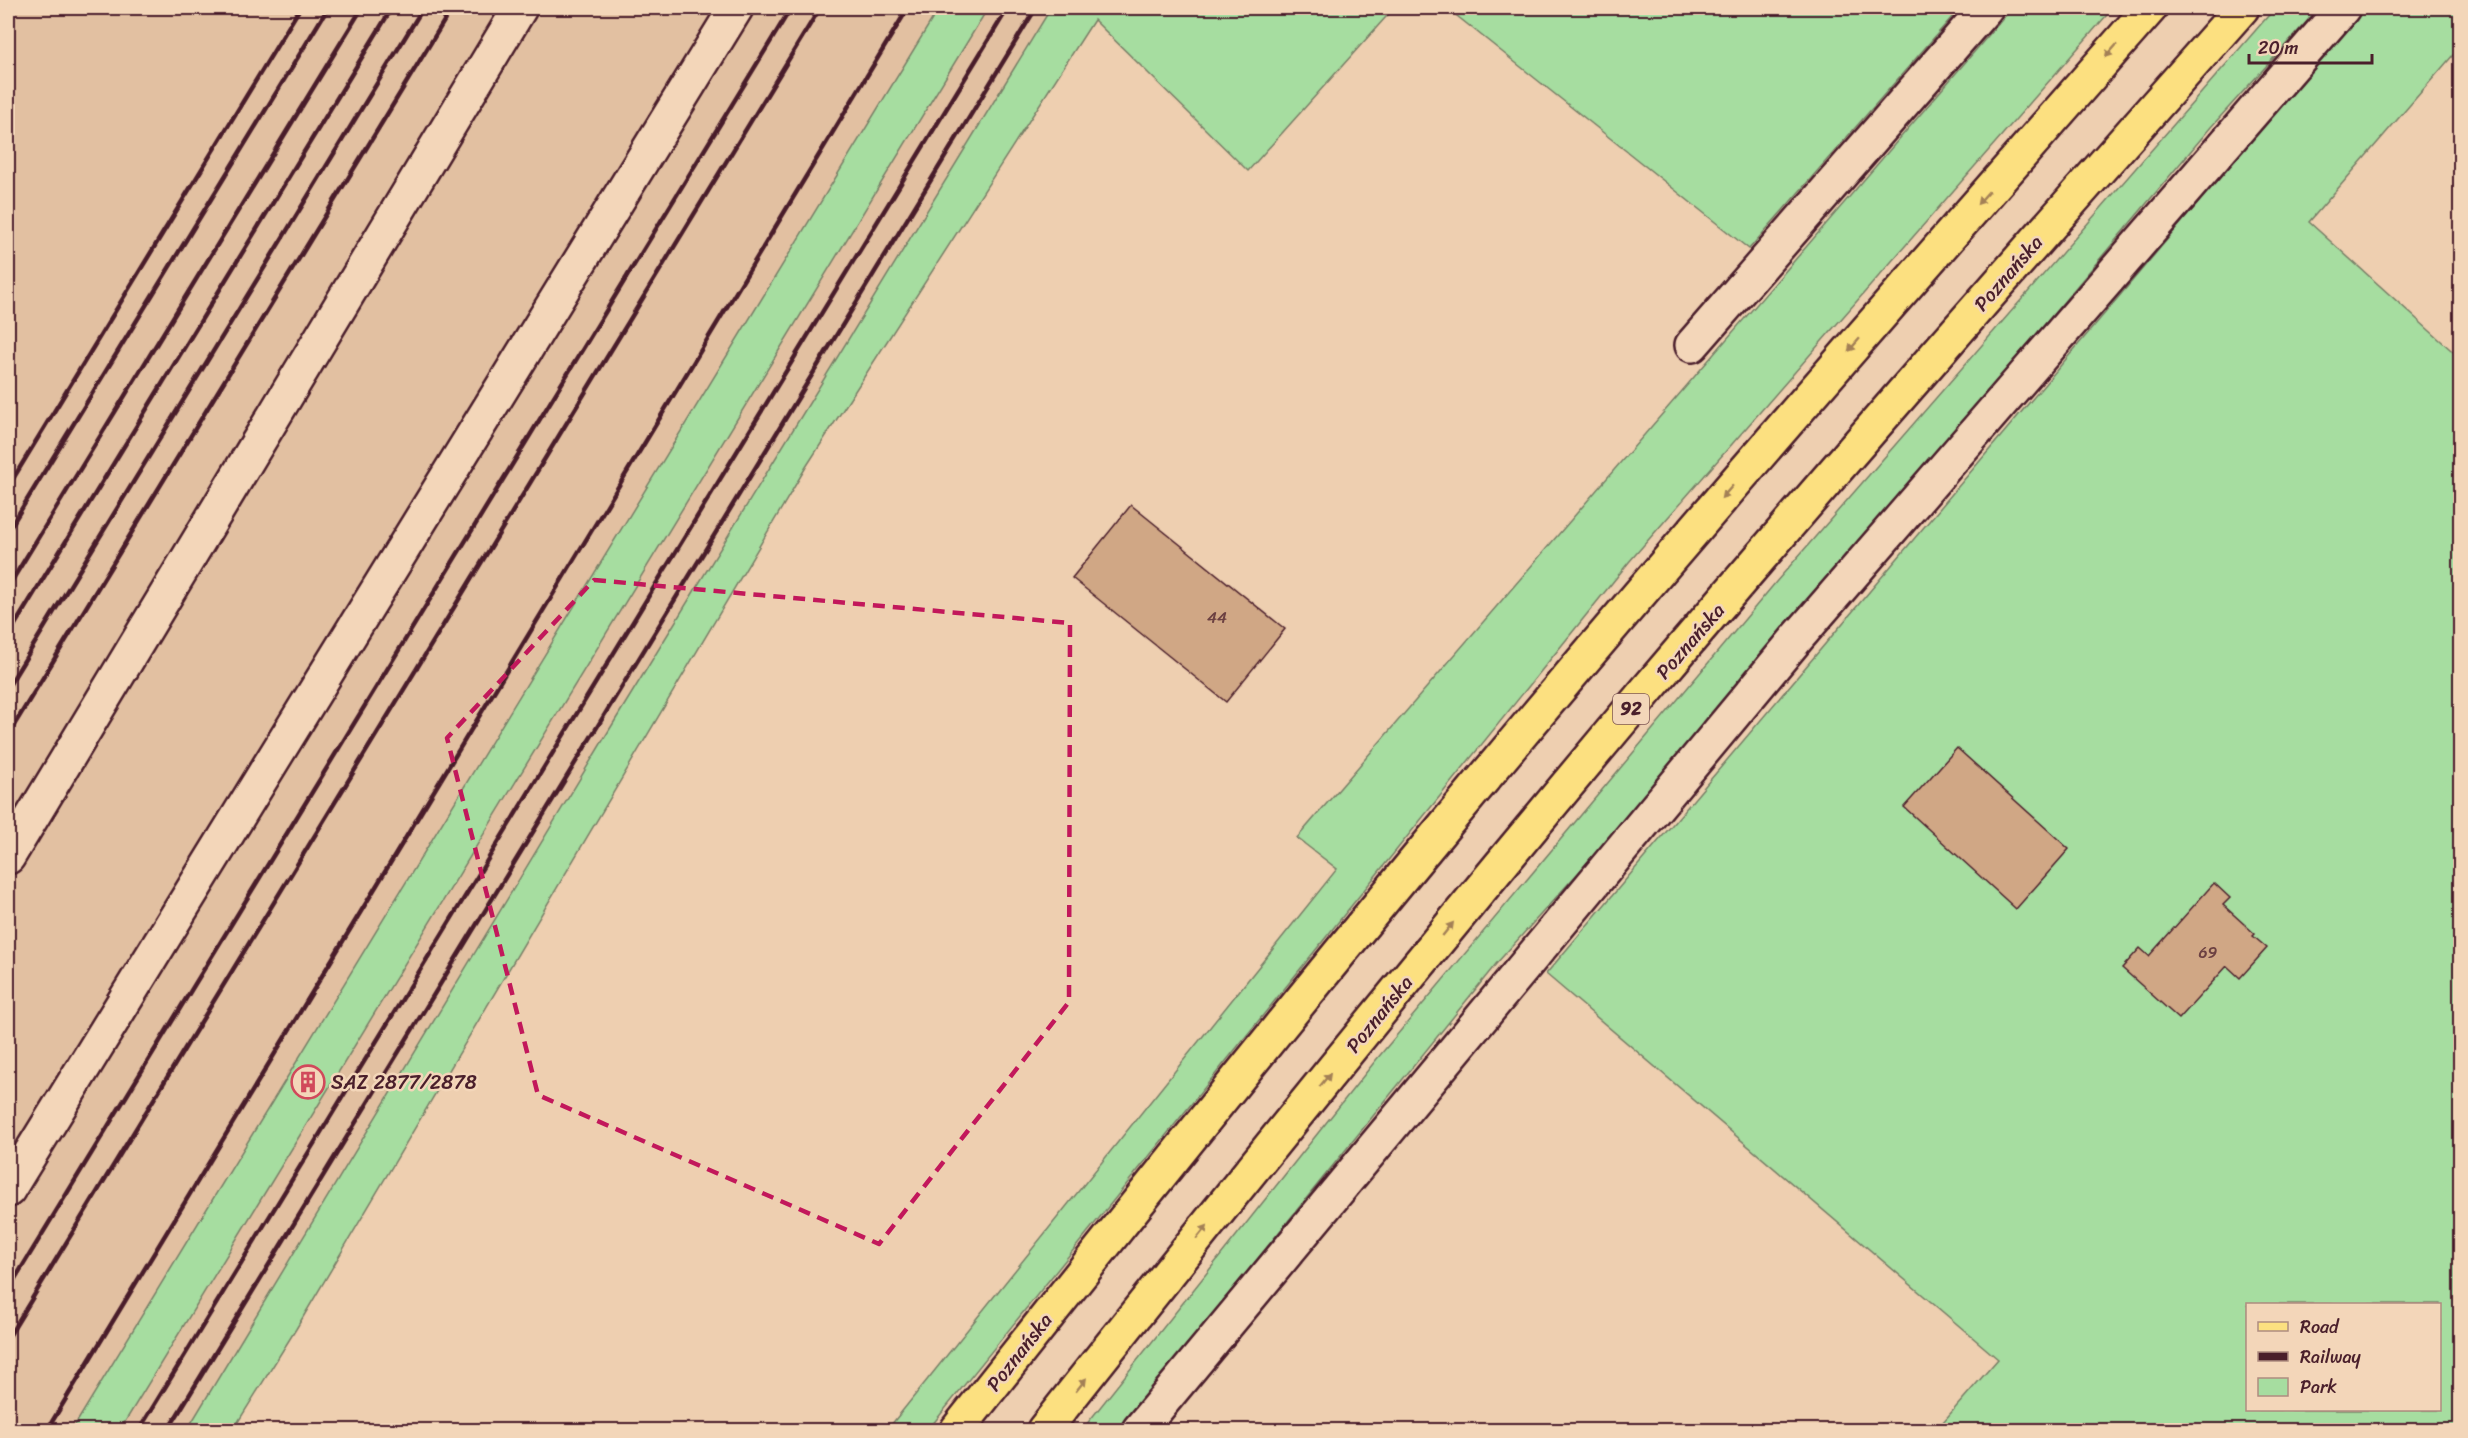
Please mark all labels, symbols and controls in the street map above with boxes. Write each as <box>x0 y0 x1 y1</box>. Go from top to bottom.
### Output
scale bar <box>2249 27 2372 65</box>
text: 20 m <box>2258 32 2298 64</box>
one-way arrow <box>2104 44 2118 59</box>
one-way arrow <box>1977 190 1990 205</box>
street label: Poznańska <box>1965 227 2052 320</box>
one-way arrow <box>1848 337 1861 352</box>
one-way arrow <box>1721 484 1734 499</box>
street label: Poznańska <box>1647 595 1734 688</box>
house number: 44 <box>1207 603 1227 632</box>
road number: 92 <box>1613 694 1649 724</box>
one-way arrow <box>1441 922 1454 937</box>
house number: 69 <box>2199 938 2218 967</box>
street label: Poznańska <box>1337 967 1422 1061</box>
building icon: SAZ 2877/2878 <box>290 1064 326 1100</box>
place label: SAZ 2877/2878 <box>331 1065 477 1100</box>
one-way arrow <box>1318 1073 1330 1088</box>
one-way arrow <box>1195 1224 1208 1240</box>
legend <box>2246 1303 2441 1411</box>
street label: Poznańska <box>977 1305 1062 1399</box>
text: Road <box>2300 1311 2340 1343</box>
text: Railway <box>2300 1341 2362 1373</box>
text: Park <box>2300 1371 2337 1403</box>
one-way arrow <box>1074 1377 1086 1392</box>

